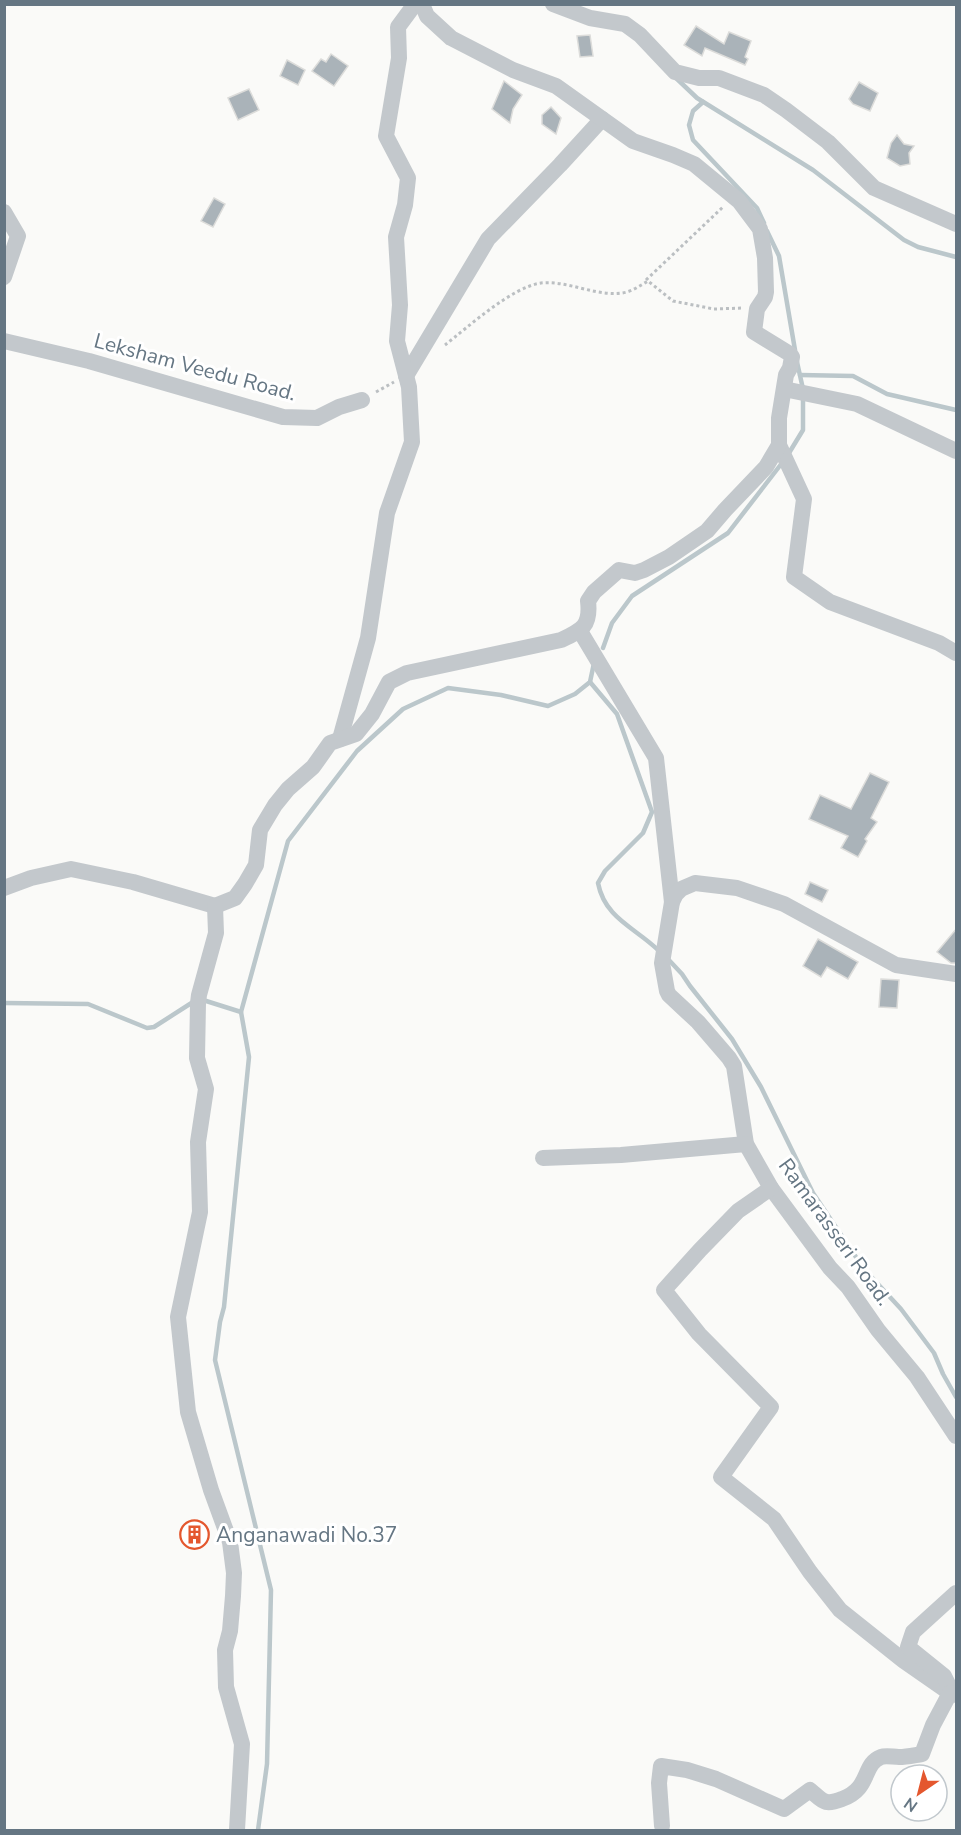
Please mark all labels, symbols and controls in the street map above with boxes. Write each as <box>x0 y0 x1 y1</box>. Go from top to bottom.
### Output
street label: Leksham Veedu Road. <box>91 327 299 407</box>
street label: Ramarasseri Road. <box>772 1153 898 1311</box>
building icon: Anganawadi No.37 <box>179 1519 211 1551</box>
place label: Anganawadi No.37 <box>216 1521 397 1549</box>
north arrow <box>889 1763 949 1823</box>
text: N <box>900 1792 922 1817</box>

